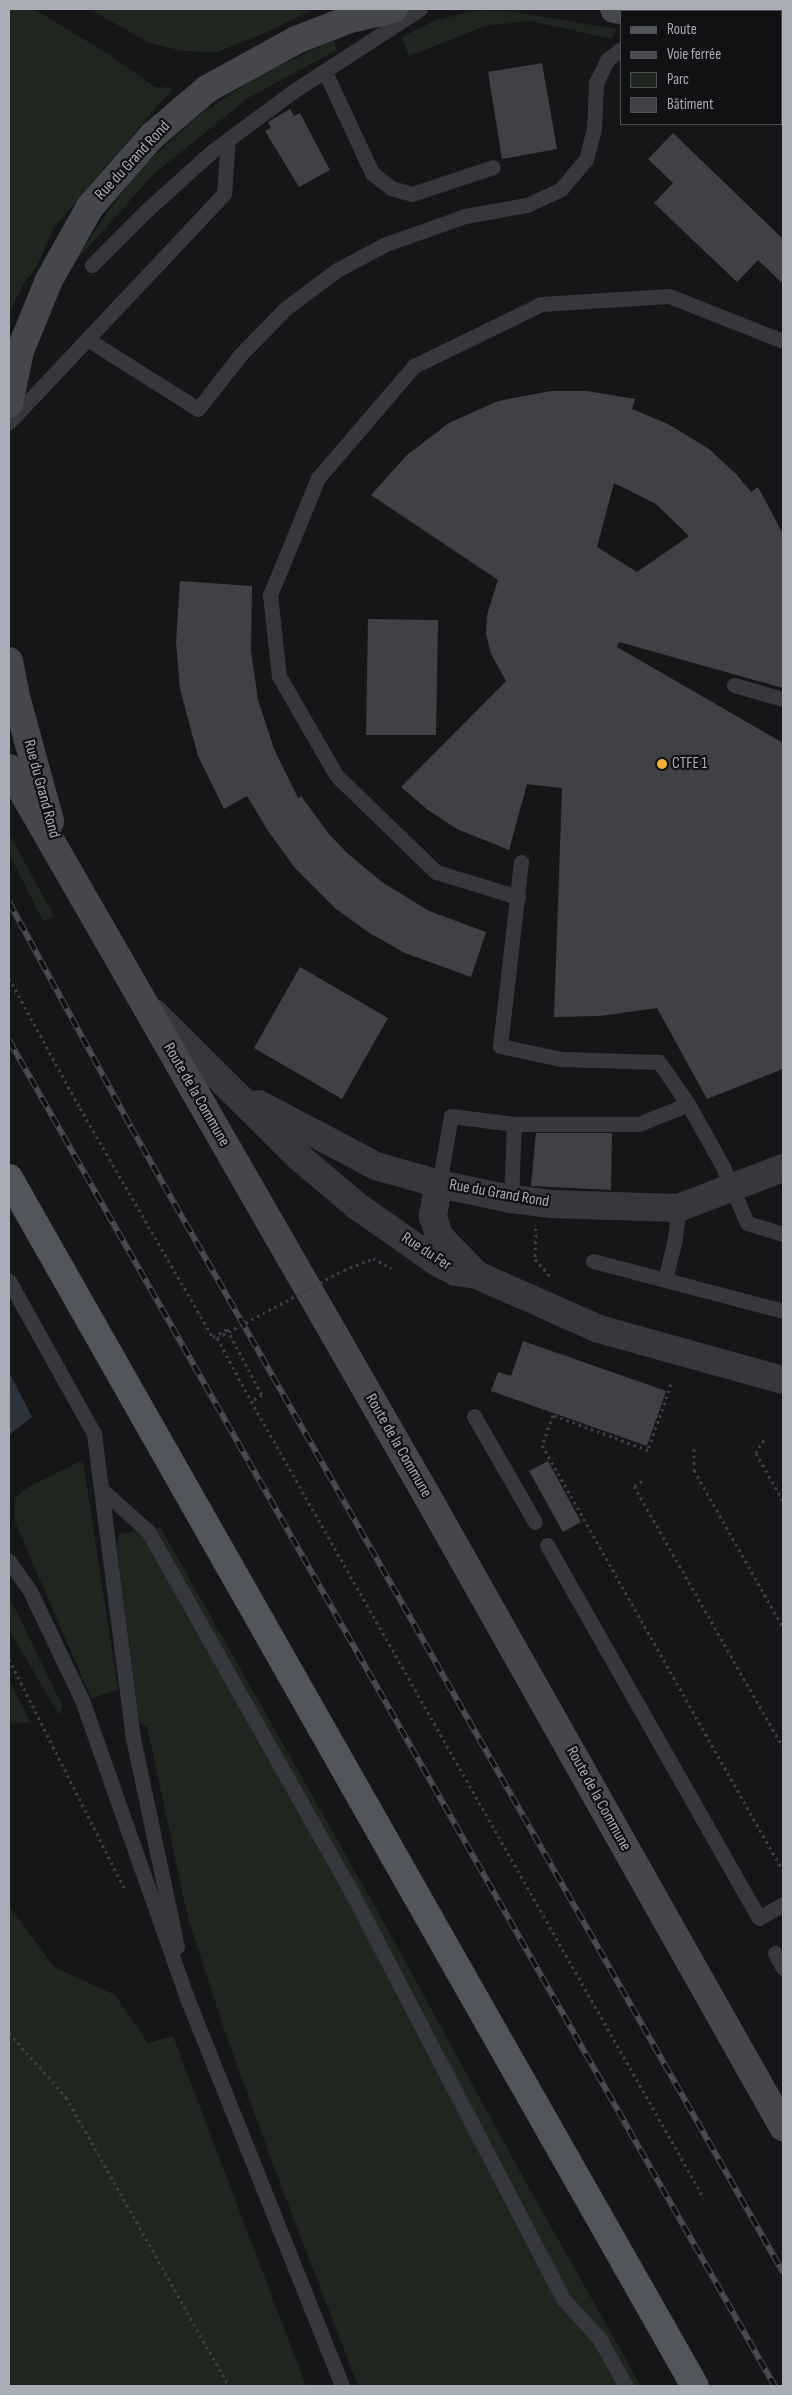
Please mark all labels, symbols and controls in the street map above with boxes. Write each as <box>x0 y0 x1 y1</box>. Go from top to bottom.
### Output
legend <box>620 10 782 125</box>
text: Route <box>667 20 697 39</box>
text: Voie ferrée <box>667 45 721 64</box>
text: Parc <box>667 70 689 89</box>
text: Bâtiment <box>667 95 714 114</box>
street label: Rue du Grand Rond <box>92 118 174 204</box>
street label: Rue du Grand Rond <box>19 738 63 840</box>
place label: CTFE 1 <box>672 754 707 774</box>
marker: CTFE 1 <box>656 758 668 770</box>
street label: Route de la Commune <box>159 1040 233 1150</box>
street label: Rue du Grand Rond <box>448 1176 550 1212</box>
street label: Rue du Fer <box>397 1229 455 1275</box>
street label: Route de la Commune <box>361 1391 435 1501</box>
street label: Route de la Commune <box>561 1743 635 1855</box>

